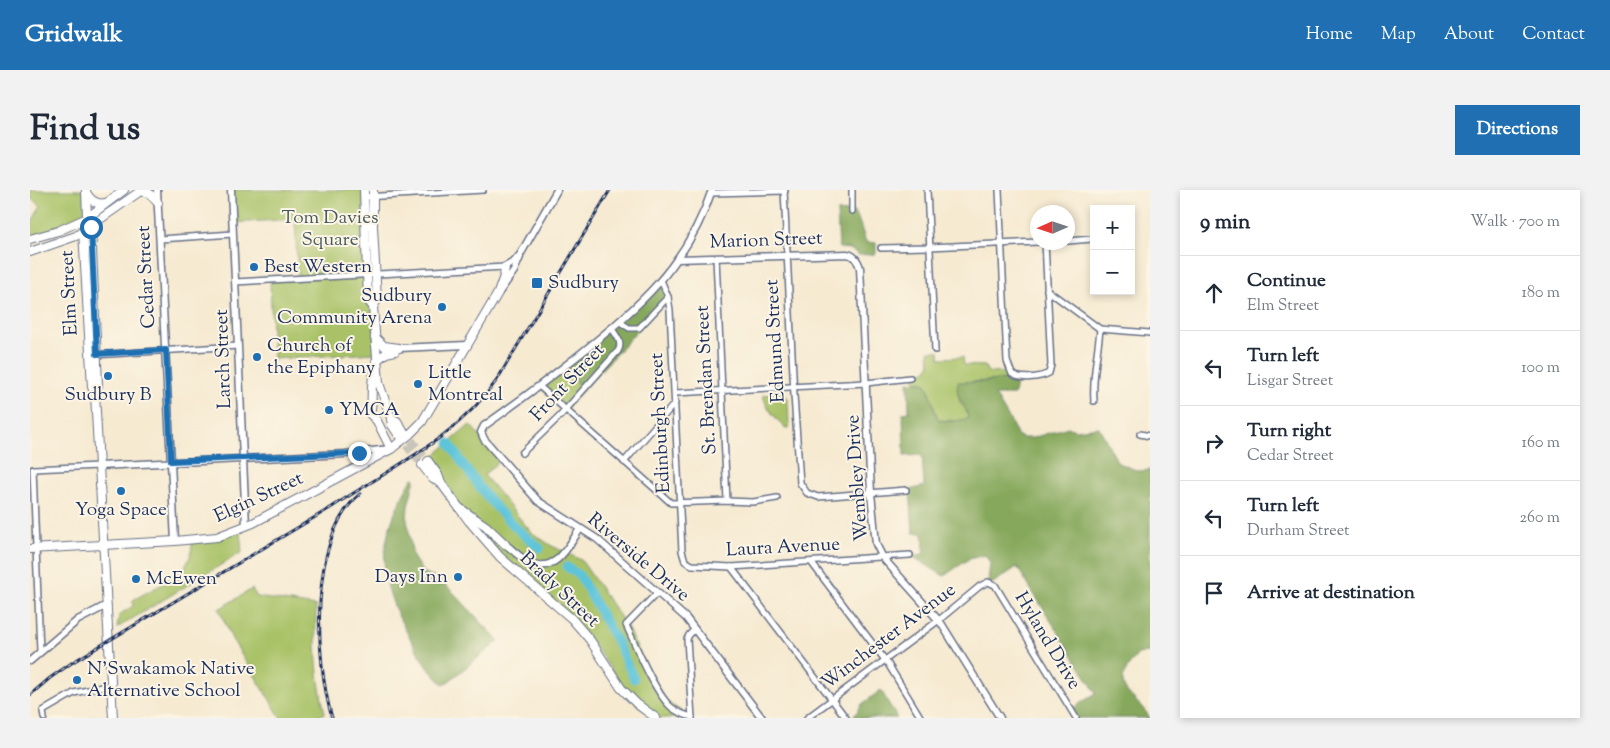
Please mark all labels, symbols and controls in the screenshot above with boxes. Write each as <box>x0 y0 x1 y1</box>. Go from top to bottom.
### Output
text: Gridwalk <box>25 18 123 52</box>
text: Home <box>1306 22 1353 48</box>
text: Map <box>1381 22 1416 48</box>
text: About <box>1444 22 1494 48</box>
text: Contact <box>1522 22 1585 48</box>
text: Find us <box>30 105 140 156</box>
button: Directions <box>1455 105 1580 155</box>
park label: Tom Davies Square <box>282 205 378 254</box>
north arrow <box>1030 205 1075 250</box>
map controls <box>1090 205 1135 295</box>
button: + <box>1090 205 1135 250</box>
text: 9 min <box>1200 208 1250 238</box>
text: Walk · 700 m <box>1470 211 1560 234</box>
route start <box>80 216 103 239</box>
street label: Cedar Street <box>131 224 163 329</box>
street label: Marion Street <box>709 226 823 256</box>
street label: Elm Street <box>54 249 86 336</box>
button: − <box>1090 250 1135 295</box>
place label: Best Western <box>264 254 372 281</box>
marker: Best Western <box>248 261 260 273</box>
text: Continue <box>1247 268 1326 295</box>
place label: Sudbury <box>548 270 620 297</box>
marker: Sudbury <box>530 276 544 290</box>
street label: Edmund Street <box>759 278 793 403</box>
icon: ahead <box>1200 279 1228 307</box>
text: 180 m <box>1521 282 1560 305</box>
place label: Sudbury Community Arena <box>277 283 433 332</box>
text: Elm Street <box>1247 295 1319 318</box>
marker: Sudbury Community Arena <box>436 301 448 313</box>
street label: St. Brendan Street <box>690 304 724 455</box>
street label: Larch Street <box>209 308 239 409</box>
place label: Church of the Epiphany <box>267 333 376 382</box>
street label: Front Street <box>525 337 612 428</box>
text: Turn left <box>1247 343 1319 370</box>
marker: Church of the Epiphany <box>251 351 263 363</box>
street label: Edinburgh Street <box>644 352 678 494</box>
icon: left <box>1200 354 1228 382</box>
text: 100 m <box>1521 357 1560 380</box>
place label: Little Montreal <box>428 360 503 409</box>
marker: Sudbury B <box>102 370 114 382</box>
text: Lisgar Street <box>1247 370 1333 393</box>
marker: Little Montreal <box>412 378 424 390</box>
place label: Sudbury B <box>64 382 152 409</box>
place label: YMCA <box>339 397 400 424</box>
marker: YMCA <box>323 404 335 416</box>
street label: Wembley Drive <box>840 414 876 542</box>
text: Turn right <box>1247 418 1331 445</box>
icon: right <box>1200 429 1228 457</box>
text: 160 m <box>1522 432 1560 455</box>
route end <box>348 442 371 465</box>
text: Cedar Street <box>1247 445 1334 468</box>
street label: Elgin Street <box>210 465 308 530</box>
marker: Yoga Space <box>115 485 127 497</box>
text: Turn left <box>1247 493 1319 520</box>
place label: Yoga Space <box>75 497 167 524</box>
icon: left <box>1200 504 1228 532</box>
street label: Riverside Drive <box>581 507 695 609</box>
text: 260 m <box>1519 507 1560 530</box>
text: Durham Street <box>1247 520 1350 543</box>
street label: Laura Avenue <box>725 532 841 564</box>
street label: Brady Street <box>513 546 605 635</box>
place label: Days Inn <box>375 564 448 591</box>
place label: McEwen <box>146 566 217 593</box>
marker: Days Inn <box>452 571 464 583</box>
marker: McEwen <box>130 573 142 585</box>
street label: Winchester Avenue <box>816 577 962 697</box>
icon: arrive <box>1200 579 1228 607</box>
text: Arrive at destination <box>1247 580 1415 607</box>
street label: Hyland Drive <box>1007 587 1087 695</box>
place label: N'Swakamok Native Alternative School <box>87 656 255 705</box>
marker: N'Swakamok Native Alternative School <box>71 674 83 686</box>

